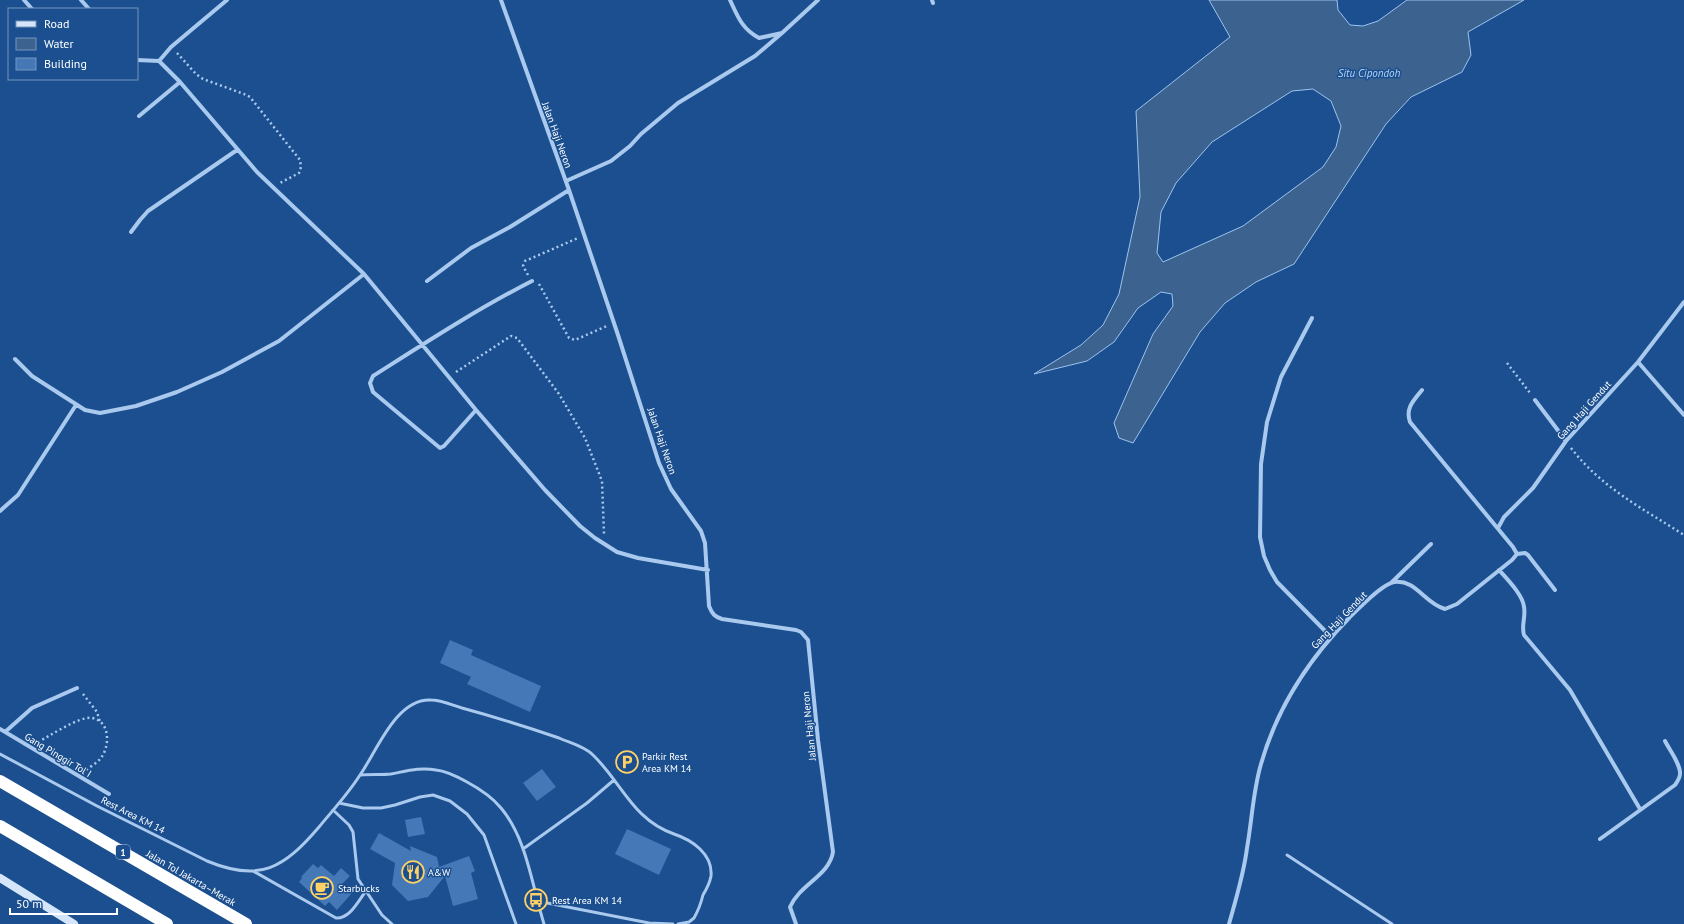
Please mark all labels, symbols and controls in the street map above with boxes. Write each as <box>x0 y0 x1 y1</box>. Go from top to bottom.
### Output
legend <box>8 8 138 80</box>
text: Road <box>44 16 69 31</box>
text: Water <box>44 36 74 51</box>
text: Building <box>44 56 87 71</box>
water label: Situ Cipondoh <box>1338 66 1401 80</box>
street label: Jalan Haji Neron <box>539 99 575 170</box>
street label: Gang Haji Gendut <box>1554 377 1614 442</box>
street label: Jalan Haji Neron <box>644 405 679 476</box>
street label: Gang Haji Gendut <box>1308 588 1370 652</box>
street label: Jalan Haji Neron <box>799 691 819 762</box>
street label: Gang Pinggir Tol I <box>22 730 94 780</box>
parking icon: Parkir Rest Area KM 14 <box>614 749 640 775</box>
place label: Parkir Rest Area KM 14 <box>642 750 692 775</box>
street label: Rest Area KM 14 <box>99 793 168 837</box>
road number: 1 <box>116 845 130 859</box>
street label: Jalan Tol Jakarta–Merak <box>143 847 238 909</box>
restaurant icon: A&W <box>400 859 426 885</box>
place label: A&W <box>428 866 451 879</box>
cafe icon: Starbucks <box>309 875 335 901</box>
place label: Starbucks <box>338 882 379 895</box>
bus stop icon: Rest Area KM 14 <box>523 887 549 913</box>
scale bar <box>10 890 117 916</box>
place label: Rest Area KM 14 <box>552 894 623 907</box>
text: 50 m <box>16 896 42 911</box>

